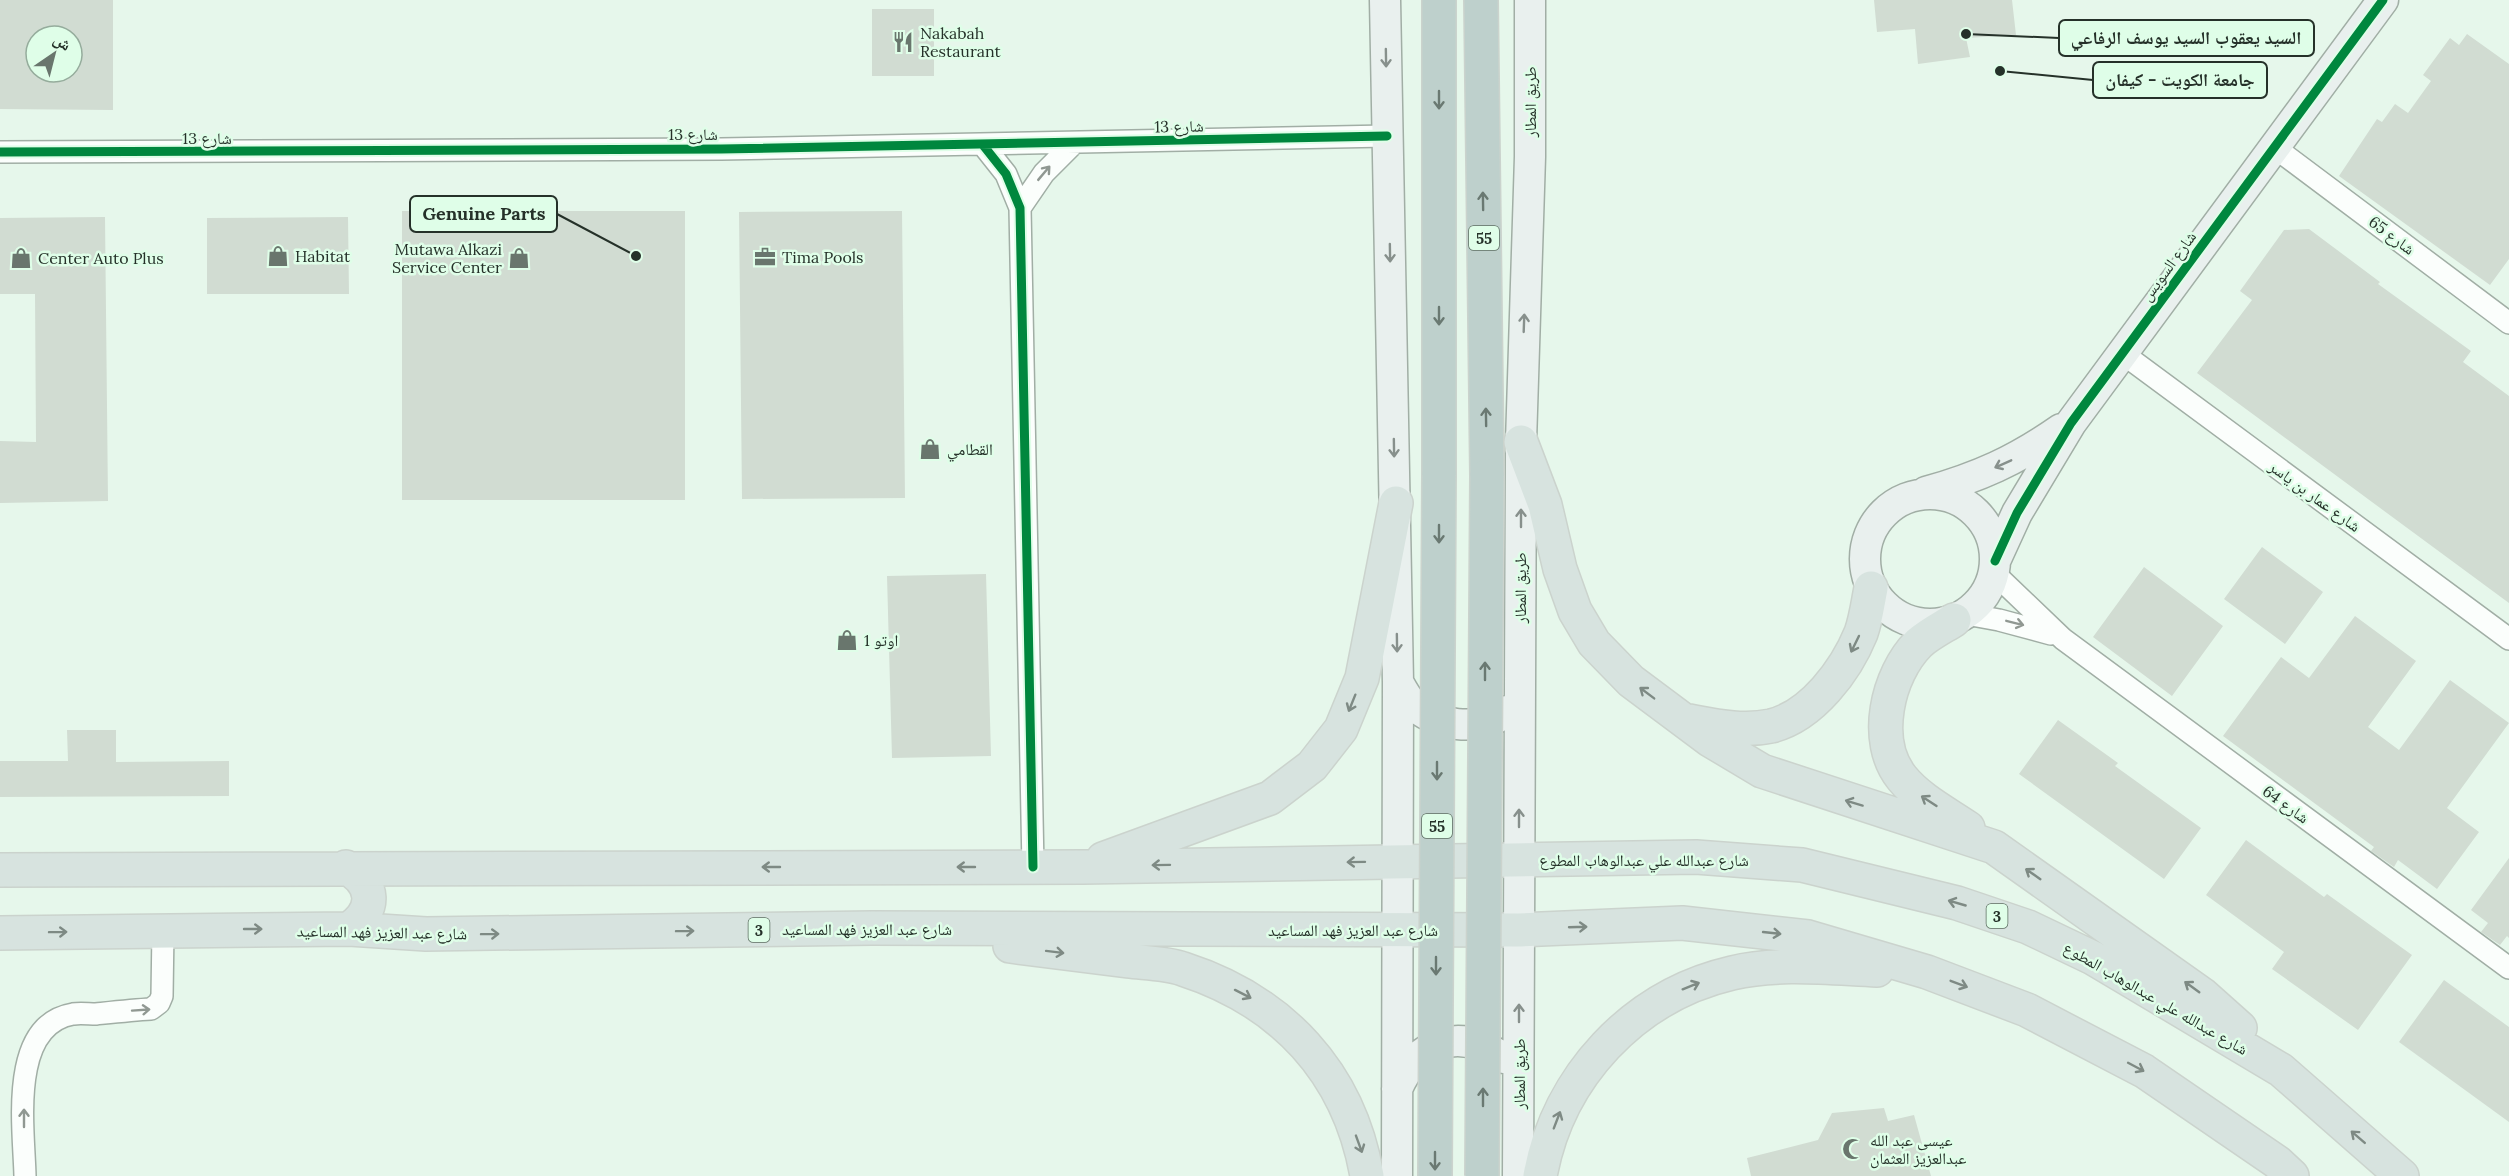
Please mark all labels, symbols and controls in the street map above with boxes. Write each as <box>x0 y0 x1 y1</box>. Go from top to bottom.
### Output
callout: السيد يعقوب السيد يوسف الرفاعي <box>2059 20 2314 56</box>
place label: Nakabah Restaurant <box>920 23 1002 61</box>
north arrow <box>24 24 84 84</box>
text: السيد يعقوب السيد يوسف الرفاعي <box>2071 26 2301 52</box>
text: ش <box>50 29 75 55</box>
restaurant icon: Nakabah Restaurant <box>891 30 915 54</box>
one-way arrow <box>1380 48 1392 68</box>
callout: جامعة الكويت - كيفان <box>2093 62 2267 98</box>
street label: طريق المطار <box>1520 66 1541 139</box>
text: جامعة الكويت - كيفان <box>2105 68 2255 91</box>
one-way arrow <box>1433 90 1445 110</box>
street label: شارع 13 <box>1154 116 1204 137</box>
street label: شارع 13 <box>668 124 718 145</box>
street label: شارع 13 <box>182 128 232 149</box>
one-way arrow <box>1038 165 1051 181</box>
one-way arrow <box>1478 192 1489 212</box>
callout: Genuine Parts <box>410 196 557 232</box>
text: Genuine Parts <box>422 202 546 225</box>
street label: شارع 65 <box>2364 211 2419 260</box>
road number: 55 <box>1469 226 1499 250</box>
street label: شارع السويس <box>2136 227 2201 306</box>
place label: Mutawa Alkazi Service Center <box>392 239 502 277</box>
one-way arrow <box>1384 243 1395 263</box>
shop icon: Habitat <box>266 244 290 268</box>
office icon: Tima Pools <box>753 245 777 269</box>
shop icon: Center Auto Plus <box>9 246 33 270</box>
place label: Habitat <box>295 246 351 266</box>
shop icon: Mutawa Alkazi Service Center <box>507 246 531 270</box>
place label: Tima Pools <box>782 247 864 267</box>
place label: Center Auto Plus <box>38 248 164 268</box>
one-way arrow <box>1433 306 1445 326</box>
one-way arrow <box>1519 313 1530 333</box>
one-way arrow <box>1480 408 1492 428</box>
shop icon: القطامي <box>918 437 942 461</box>
one-way arrow <box>1389 438 1400 458</box>
place label: القطامي <box>947 439 993 462</box>
street label: شارع عمار بن ياسر <box>2264 456 2365 537</box>
one-way arrow <box>1995 459 2013 471</box>
one-way arrow <box>1515 508 1527 528</box>
one-way arrow <box>1433 523 1445 543</box>
street label: طريق المطار <box>1510 552 1531 625</box>
one-way arrow <box>2005 618 2024 630</box>
shop icon: اوتو 1 <box>835 628 859 652</box>
place label: اوتو 1 <box>864 630 898 650</box>
one-way arrow <box>1391 633 1403 653</box>
one-way arrow <box>1849 635 1861 653</box>
one-way arrow <box>1479 661 1491 681</box>
one-way arrow <box>1639 686 1655 699</box>
one-way arrow <box>1345 693 1356 712</box>
one-way arrow <box>1431 760 1443 780</box>
street label: شارع 64 <box>2258 780 2313 828</box>
one-way arrow <box>1921 795 1938 807</box>
one-way arrow <box>1845 797 1864 808</box>
one-way arrow <box>1513 808 1525 828</box>
road number: 55 <box>1422 814 1452 838</box>
street label: شارع عبدالله علي عبدالوهاب المطوع <box>1539 850 1749 873</box>
one-way arrow <box>1346 857 1366 868</box>
one-way arrow <box>1151 860 1171 871</box>
one-way arrow <box>761 861 781 873</box>
one-way arrow <box>956 861 976 873</box>
one-way arrow <box>2026 868 2042 880</box>
one-way arrow <box>1948 897 1967 908</box>
road number: 3 <box>1986 904 2008 928</box>
road number: 3 <box>748 918 770 942</box>
street label: شارع عبد العزيز فهد المساعيد <box>782 919 952 940</box>
street label: شارع عبد العزيز فهد المساعيد <box>1268 920 1438 941</box>
street label: شارع عبد العزيز فهد المساعيد <box>297 921 467 944</box>
one-way arrow <box>1567 921 1587 933</box>
one-way arrow <box>243 923 263 935</box>
one-way arrow <box>675 925 695 937</box>
one-way arrow <box>48 926 68 938</box>
one-way arrow <box>480 928 500 939</box>
one-way arrow <box>1761 928 1781 939</box>
street label: شارع عبدالله علي عبدالوهاب المطوع <box>2059 937 2252 1062</box>
one-way arrow <box>1044 946 1064 957</box>
one-way arrow <box>1430 955 1442 975</box>
one-way arrow <box>1950 979 1968 990</box>
one-way arrow <box>1681 980 1700 991</box>
one-way arrow <box>2185 981 2201 994</box>
one-way arrow <box>1234 989 1252 1001</box>
one-way arrow <box>1513 1003 1525 1023</box>
one-way arrow <box>131 1004 151 1015</box>
street label: طريق المطار <box>1509 1038 1530 1111</box>
one-way arrow <box>2126 1062 2144 1073</box>
one-way arrow <box>1477 1087 1489 1107</box>
one-way arrow <box>18 1108 30 1128</box>
one-way arrow <box>1552 1111 1563 1130</box>
place label: عيسى عبد الله عبدالعزيز العثمان <box>1870 1130 1966 1169</box>
one-way arrow <box>2351 1130 2366 1144</box>
one-way arrow <box>1354 1134 1365 1153</box>
mosque icon: عيسى عبد الله عبدالعزيز العثمان <box>1841 1137 1865 1161</box>
one-way arrow <box>1429 1150 1441 1170</box>

